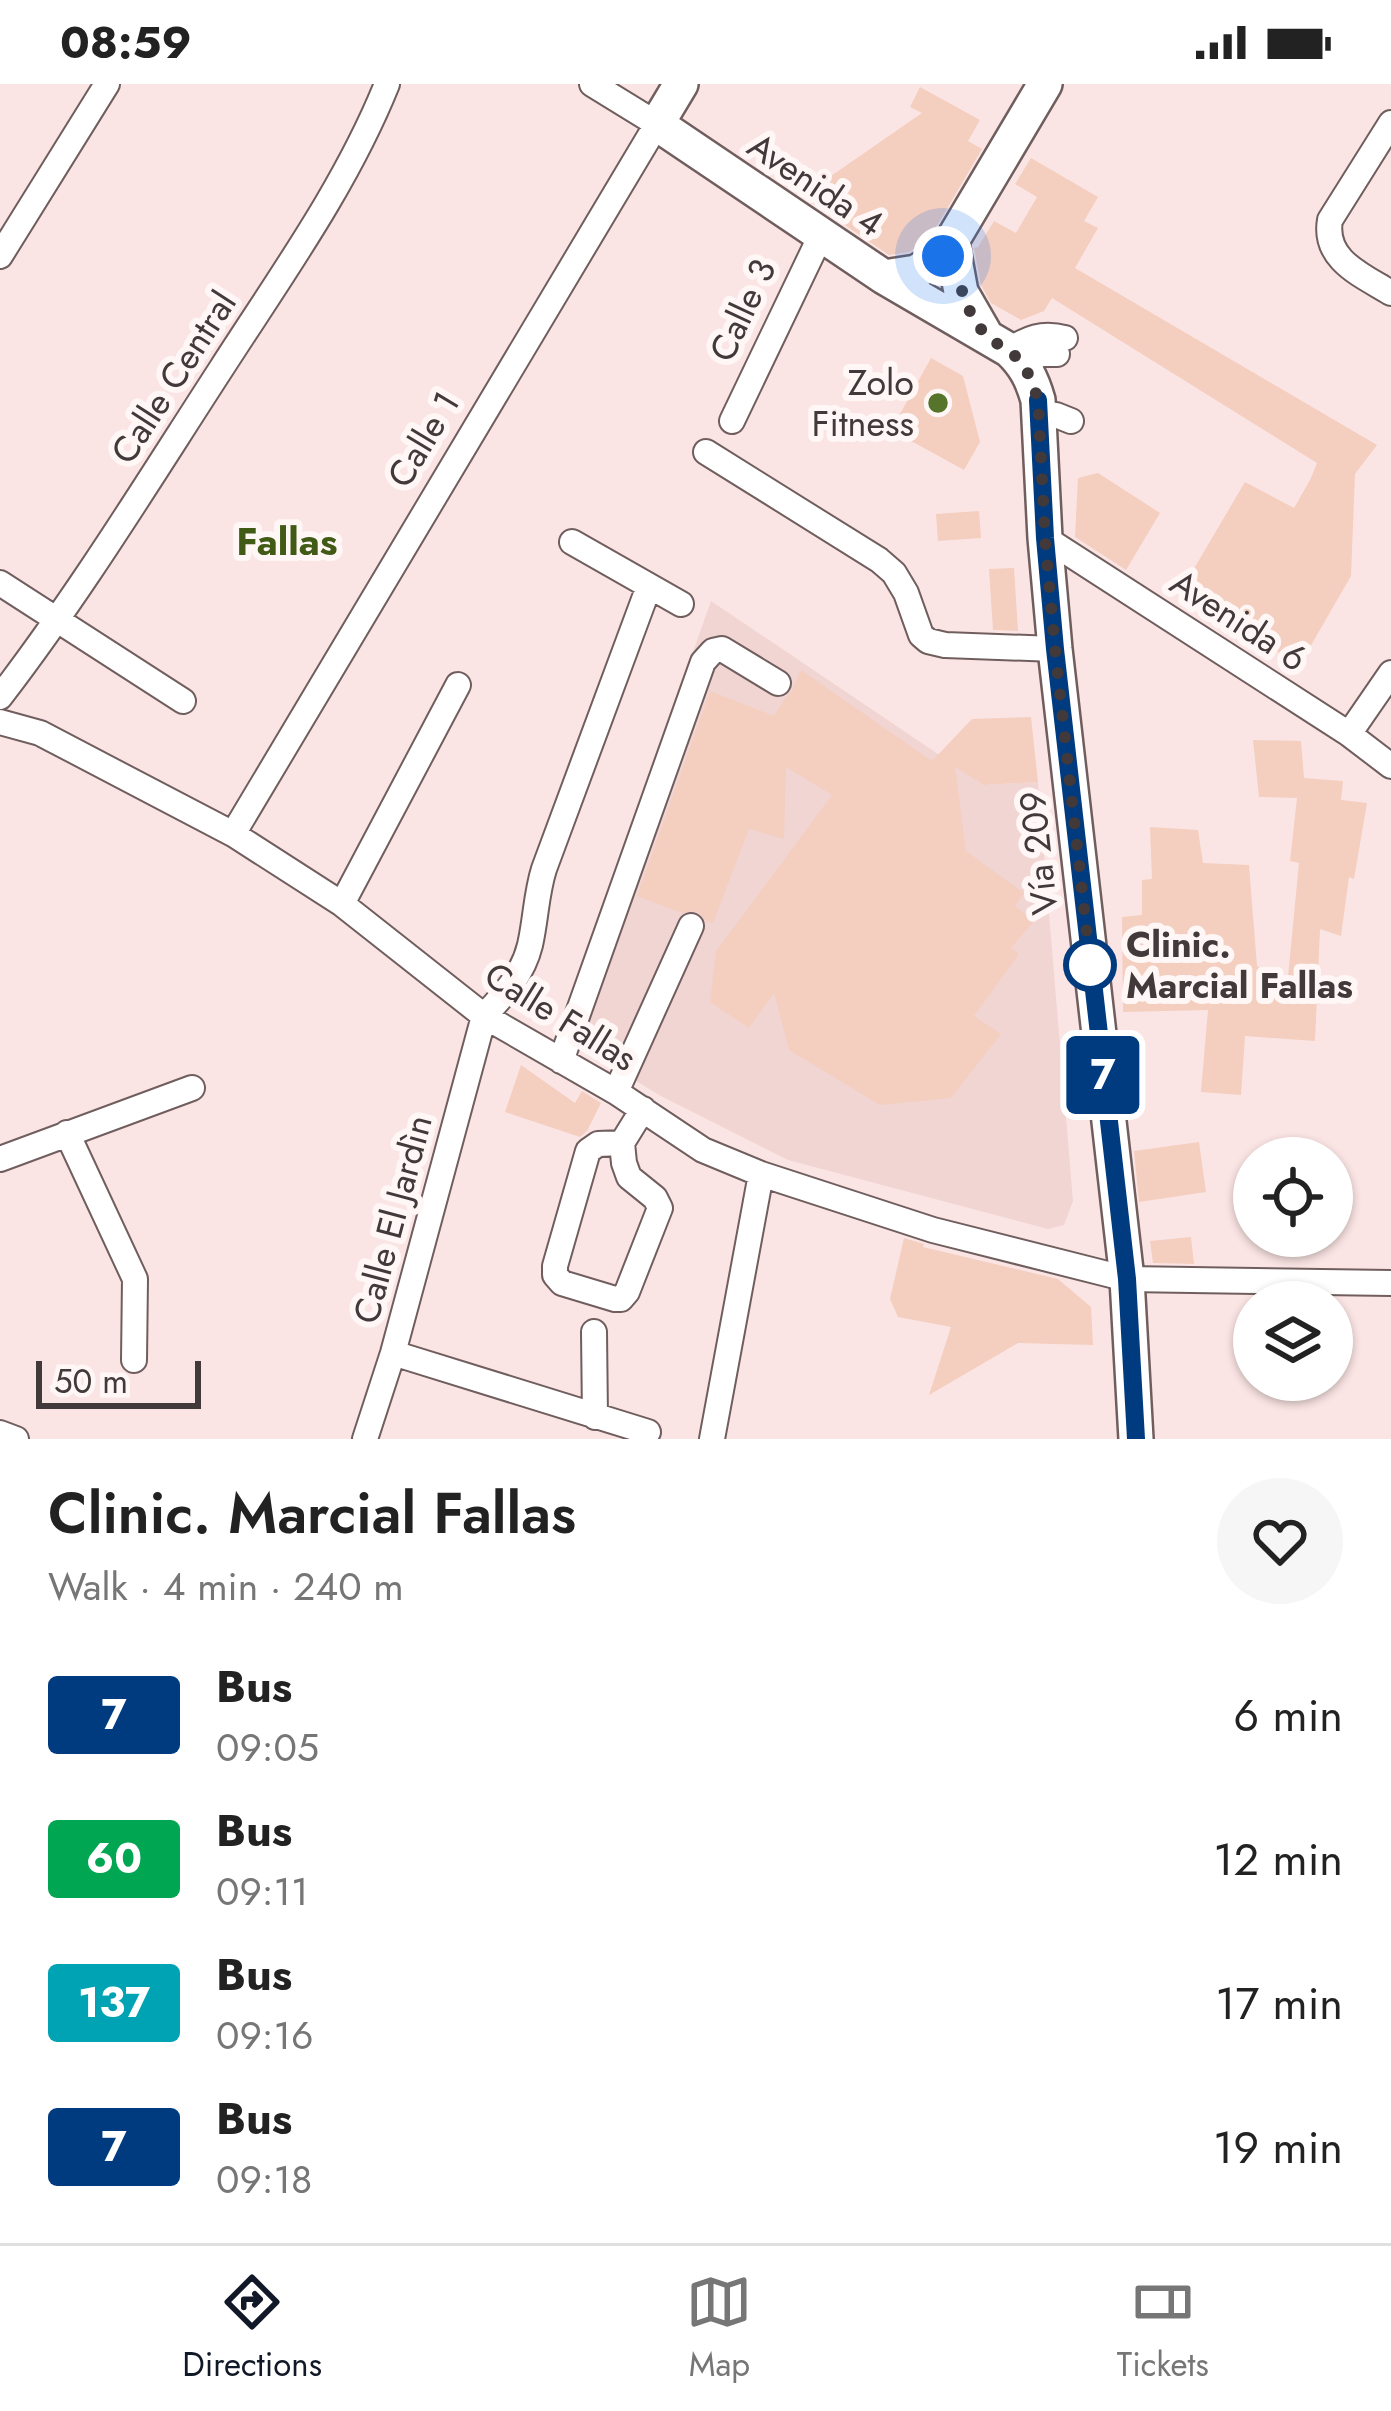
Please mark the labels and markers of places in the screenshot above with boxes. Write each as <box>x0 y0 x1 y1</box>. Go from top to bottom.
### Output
place label: Zolo Fitness <box>812 356 914 449</box>
marker: Zolo Fitness <box>925 390 951 416</box>
place label: Clinic. Marcial Fallas <box>1126 918 1353 1011</box>
marker: Clinic. Marcial Fallas <box>1065 940 1115 990</box>

